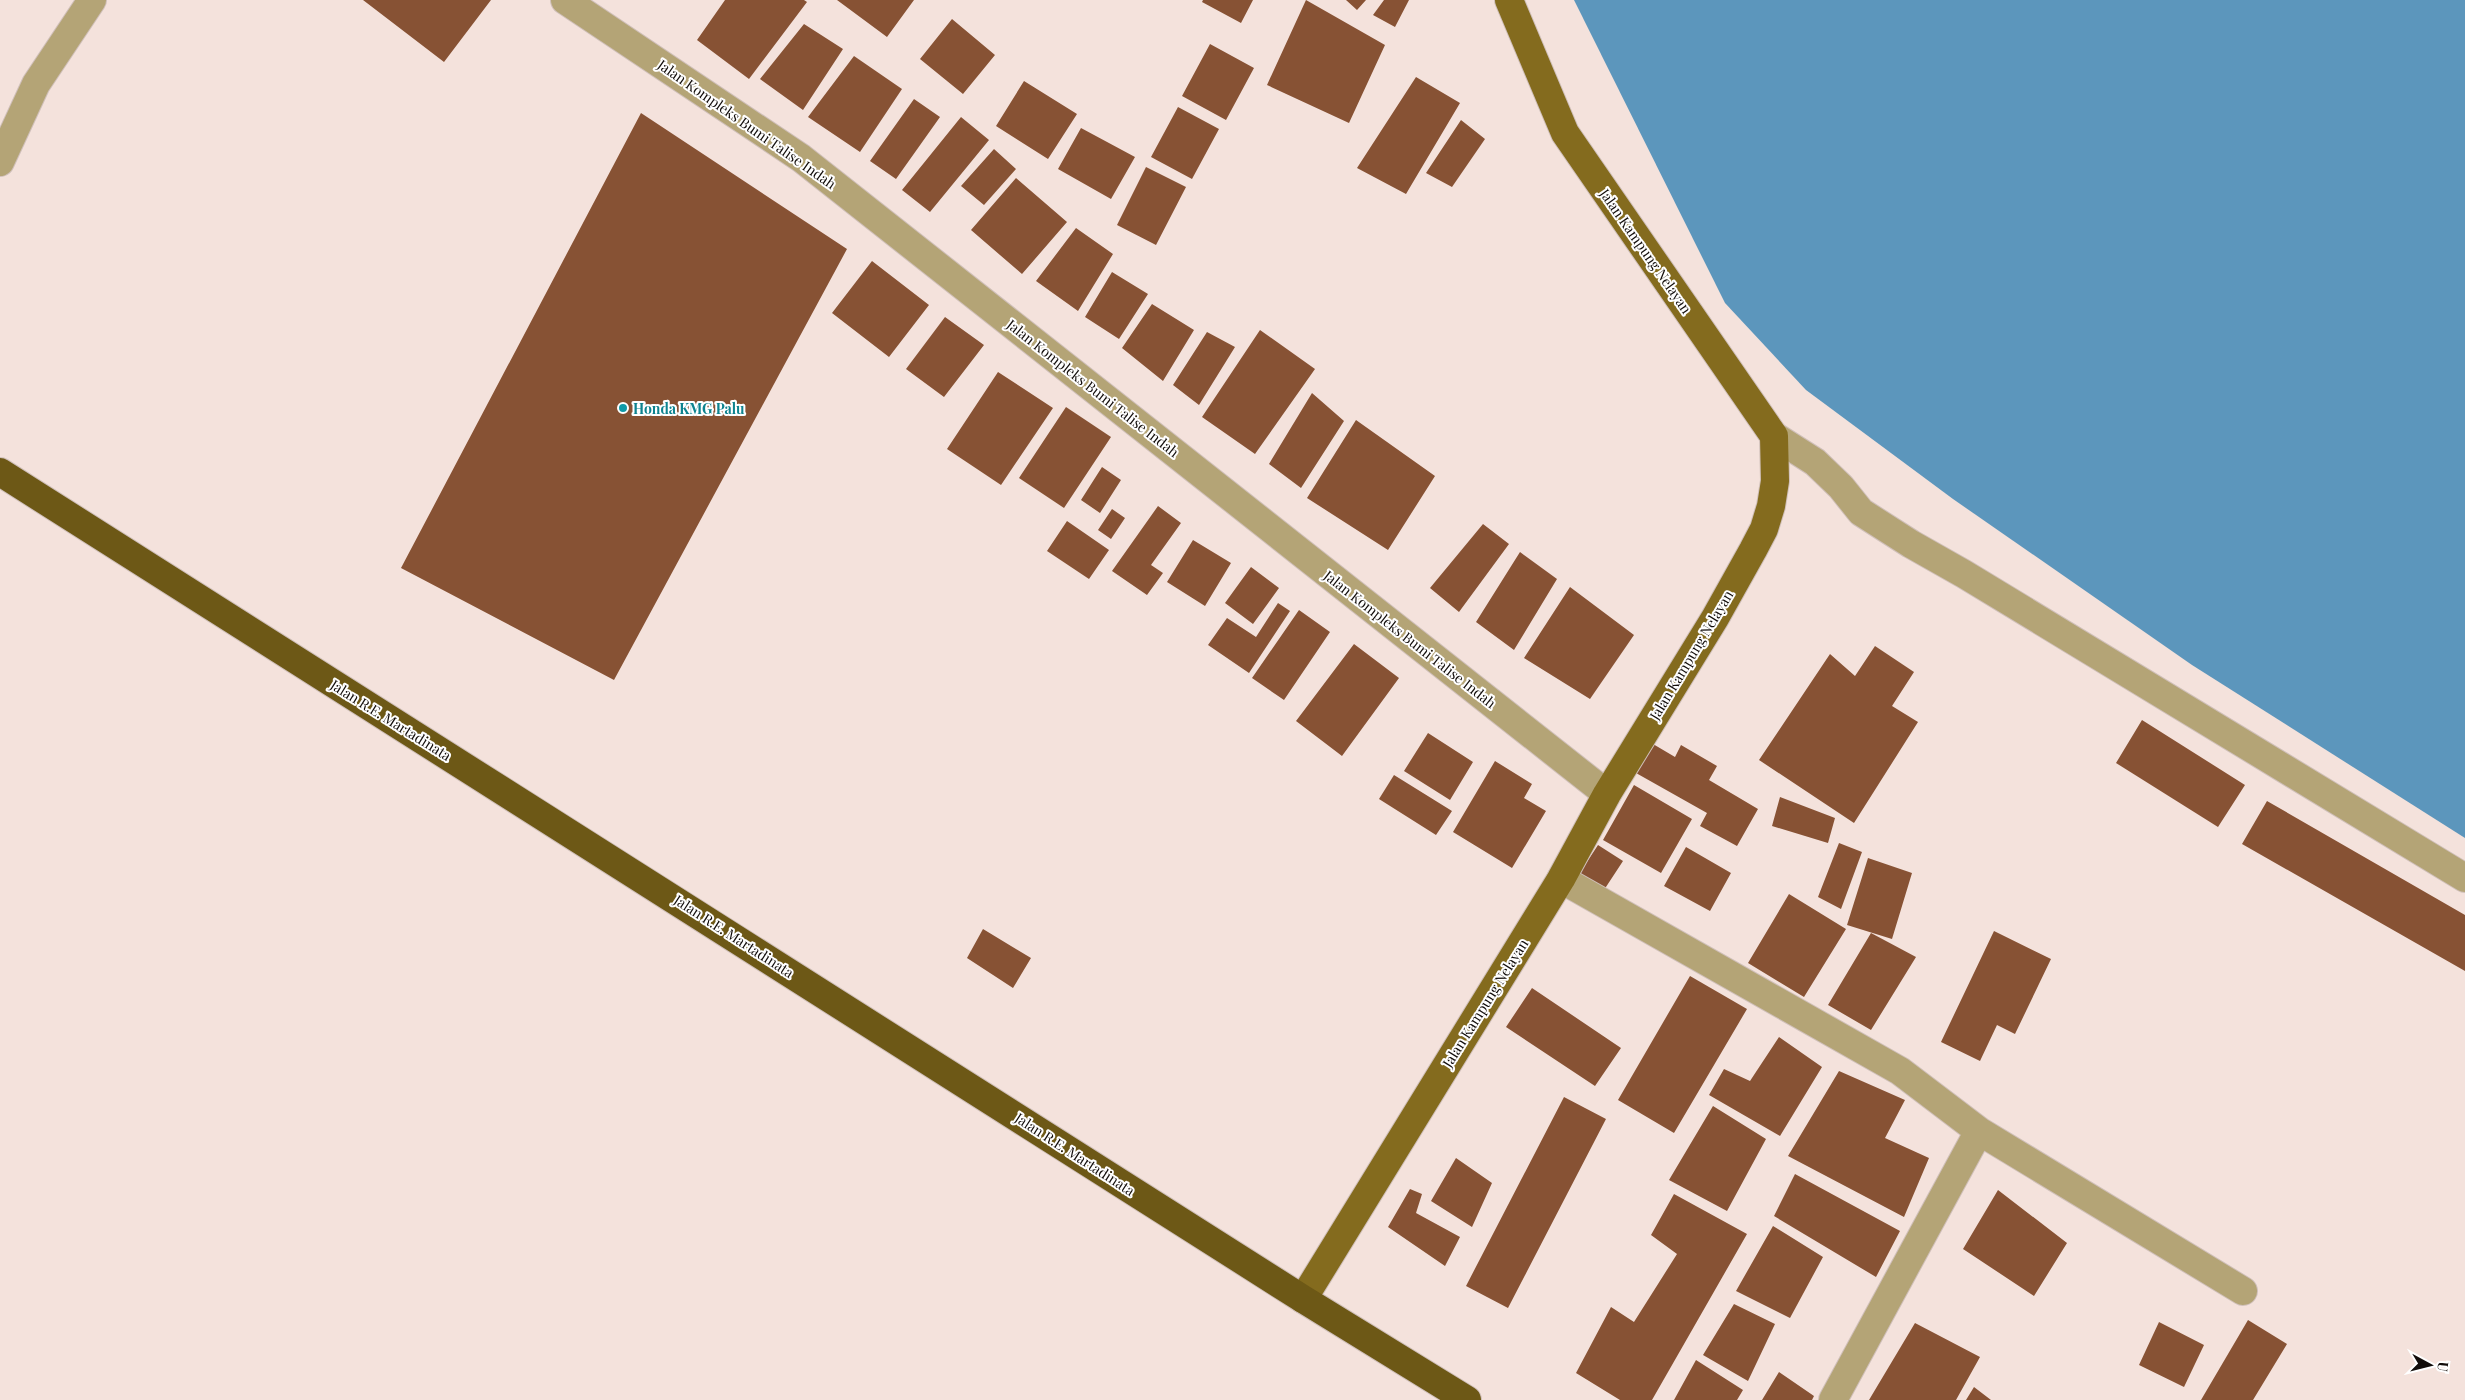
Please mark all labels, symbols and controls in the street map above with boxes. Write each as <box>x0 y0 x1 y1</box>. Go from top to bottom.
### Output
street label: Jalan Kompleks Bumi Talise Indah <box>653 54 840 193</box>
street label: Jalan Kampung Nelayan <box>1595 184 1697 318</box>
street label: Jalan Kompleks Bumi Talise Indah <box>1002 314 1183 462</box>
place label: Honda KMG Palu <box>633 399 745 418</box>
marker: Honda KMG Palu <box>617 402 629 414</box>
street label: Jalan Kompleks Bumi Talise Indah <box>1319 565 1500 713</box>
street label: Jalan Kampung Nelayan <box>1644 586 1738 724</box>
street label: Jalan R.E. Martadinata <box>326 675 455 765</box>
street label: Jalan R.E. Martadinata <box>670 890 797 982</box>
street label: Jalan Kampung Nelayan <box>1437 935 1533 1072</box>
street label: Jalan R.E. Martadinata <box>1011 1108 1138 1200</box>
north arrow <box>2405 1340 2455 1390</box>
text: U <box>2433 1361 2453 1373</box>

